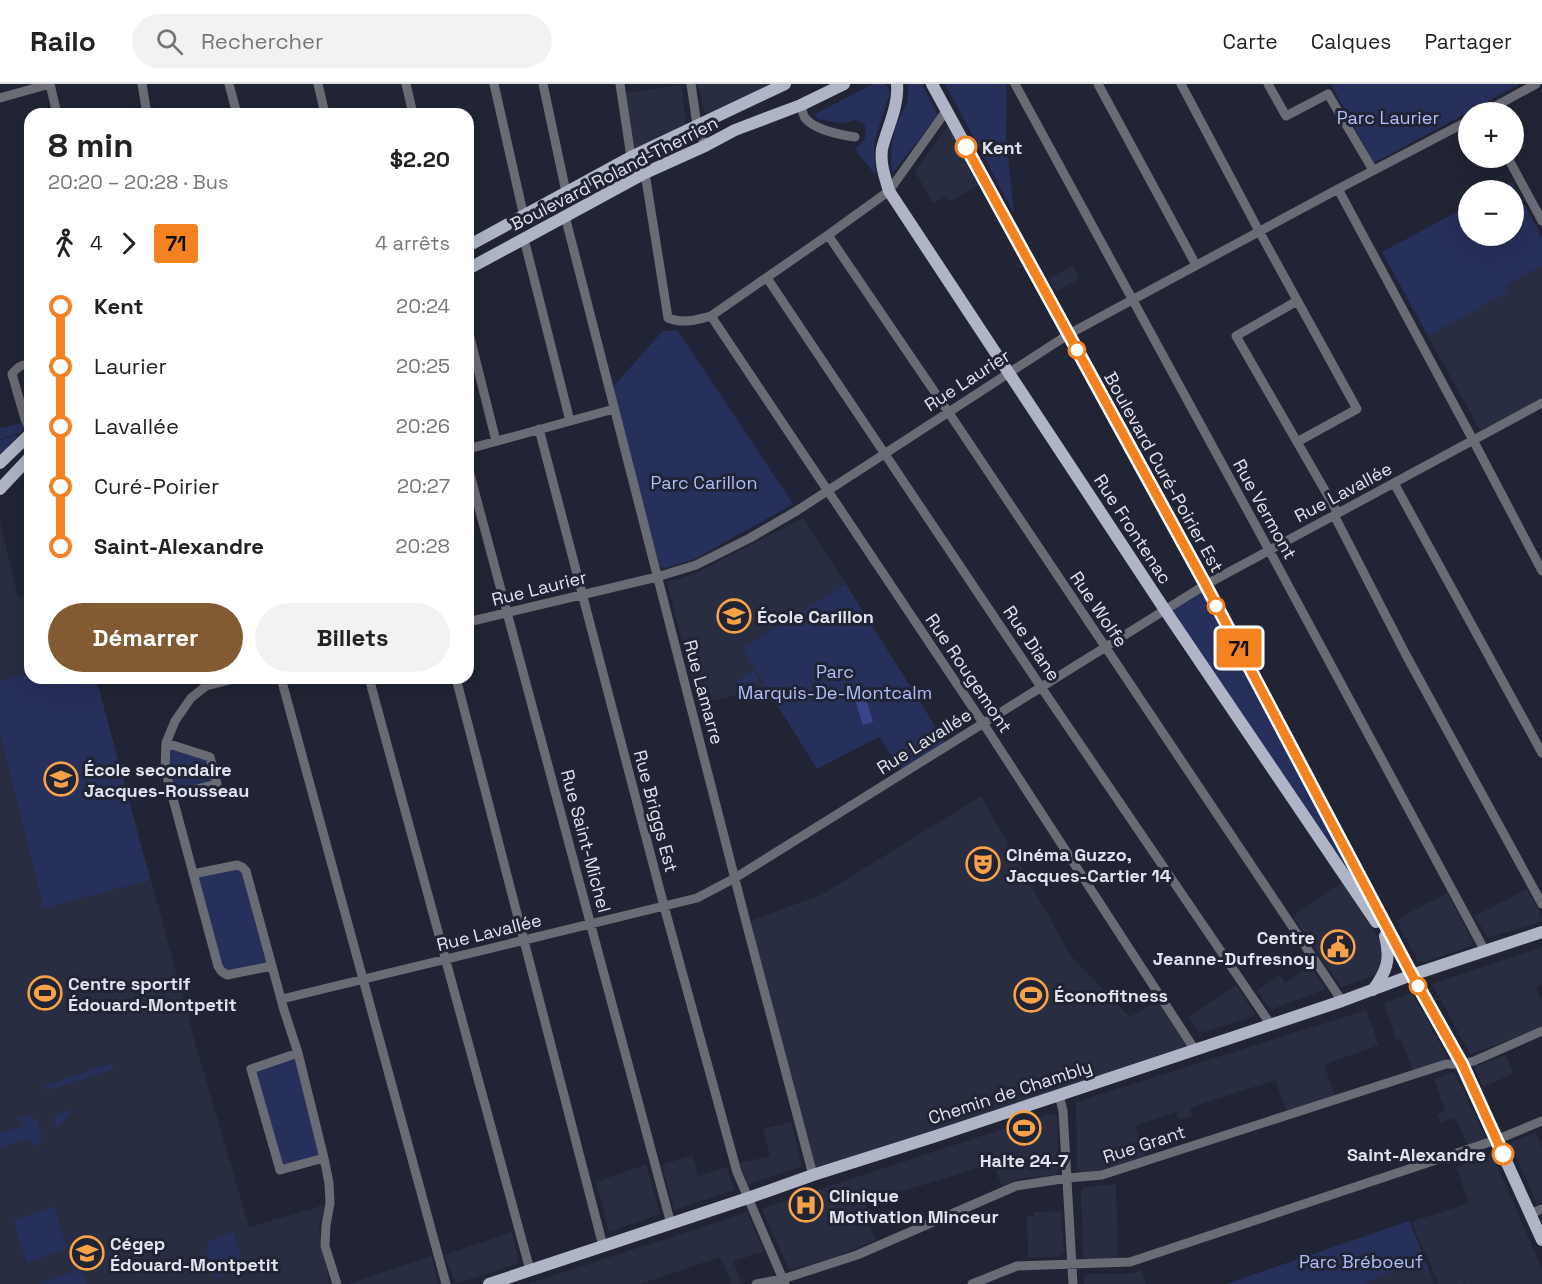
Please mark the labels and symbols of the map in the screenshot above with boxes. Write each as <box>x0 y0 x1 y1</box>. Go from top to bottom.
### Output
park label: Parc Laurier <box>1337 106 1439 129</box>
street label: Boulevard Roland-Therrien <box>506 111 722 235</box>
marker: Kent <box>955 136 977 158</box>
place label: Kent <box>982 136 1022 159</box>
unlabelled marker <box>1068 341 1086 359</box>
street label: Rue Laurier <box>920 344 1014 416</box>
street label: Boulevard Curé-Poirier Est <box>1099 368 1229 576</box>
street label: Rue Vermont <box>1228 455 1302 563</box>
street label: Rue Lavallée <box>1290 457 1396 527</box>
street label: Rue Frontenac <box>1089 470 1177 588</box>
park label: Parc Carillon <box>651 471 757 494</box>
street label: Rue Laurier <box>489 565 589 611</box>
street label: Rue Wolfe <box>1065 567 1133 651</box>
unlabelled marker <box>1207 597 1225 615</box>
school or university icon: École Carillon <box>716 598 752 634</box>
street label: Rue Diane <box>998 601 1066 685</box>
place label: École Carillon <box>757 605 874 628</box>
street label: Rue Rougemont <box>921 609 1017 737</box>
line badge: 71 <box>1212 628 1266 668</box>
street label: Rue Lamarre <box>679 637 729 747</box>
park label: Parc Marquis-De-Montcalm <box>738 660 932 704</box>
street label: Rue Lavallée <box>872 703 976 779</box>
street label: Rue Briggs Est <box>629 747 683 875</box>
place label: École secondaire Jacques-Rousseau <box>84 758 249 802</box>
school or university icon: École secondaire Jacques-Rousseau <box>43 761 79 797</box>
street label: Rue Saint-Michel <box>556 767 616 915</box>
place label: Cinéma Guzzo, Jacques-Cartier 14 <box>1006 843 1172 887</box>
theatre icon: Cinéma Guzzo, Jacques-Cartier 14 <box>965 846 1001 882</box>
street label: Rue Lavallée <box>434 908 544 956</box>
place label: Centre Jeanne-Dufresnoy <box>1153 926 1315 970</box>
public building icon: Centre Jeanne-Dufresnoy <box>1320 929 1356 965</box>
place label: Centre sportif Édouard-Montpetit <box>68 972 237 1016</box>
sports icon: Centre sportif Édouard-Montpetit <box>27 975 63 1011</box>
sports icon: Éconofitness <box>1013 977 1049 1013</box>
unlabelled marker <box>1409 977 1427 995</box>
place label: Éconofitness <box>1054 984 1168 1007</box>
street label: Chemin de Chambly <box>925 1055 1095 1129</box>
sports icon: Halte 24-7 <box>1006 1110 1042 1146</box>
street label: Rue Grant <box>1100 1120 1188 1168</box>
place label: Saint-Alexandre <box>1347 1143 1486 1166</box>
marker: Saint-Alexandre <box>1492 1143 1514 1165</box>
place label: Halte 24-7 <box>980 1149 1068 1172</box>
place label: Clinique Motivation Minceur <box>829 1184 999 1228</box>
hospital icon: Clinique Motivation Minceur <box>788 1187 824 1223</box>
place label: Cégep Édouard-Montpetit <box>110 1232 279 1276</box>
school or university icon: Cégep Édouard-Montpetit <box>69 1235 105 1271</box>
park label: Parc Bréboeuf <box>1299 1250 1423 1273</box>

